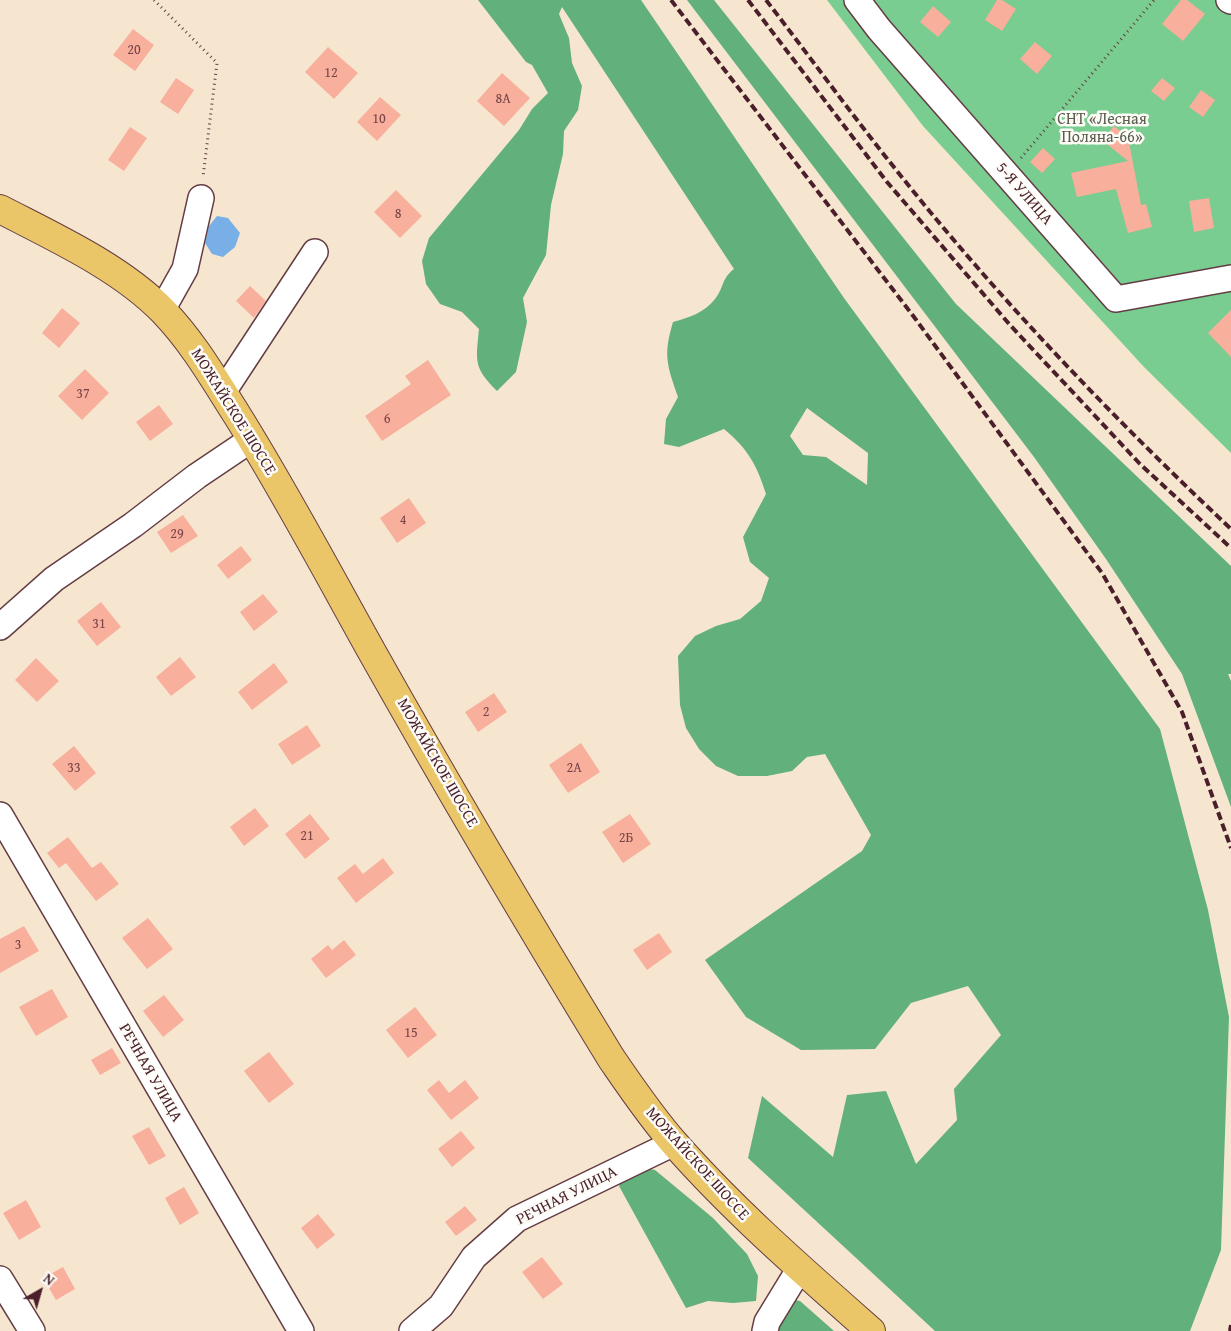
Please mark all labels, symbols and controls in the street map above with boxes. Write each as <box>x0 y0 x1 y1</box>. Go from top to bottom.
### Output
house number: 20 <box>127 42 141 58</box>
house number: 12 <box>324 65 338 81</box>
house number: 8А <box>495 91 511 107</box>
park label: СНТ «Лесная Поляна-66» <box>1057 110 1147 148</box>
house number: 10 <box>372 111 386 127</box>
street label: 5-Я УЛИЦА <box>992 159 1056 229</box>
house number: 8 <box>395 206 401 222</box>
street label: МОЖАЙСКОЕ ШОССЕ <box>186 345 280 479</box>
house number: 37 <box>76 386 90 402</box>
house number: 6 <box>384 411 390 427</box>
house number: 4 <box>400 512 406 528</box>
house number: 29 <box>170 526 184 542</box>
house number: 31 <box>92 616 106 632</box>
street label: МОЖАЙСКОЕ ШОССЕ <box>392 695 482 831</box>
house number: 2 <box>483 704 489 720</box>
house number: 33 <box>67 760 81 776</box>
house number: 2А <box>566 760 582 776</box>
house number: 21 <box>300 828 314 844</box>
house number: 2Б <box>619 830 633 846</box>
house number: 3 <box>15 937 21 953</box>
street label: РЕЧНАЯ УЛИЦА <box>114 1020 186 1126</box>
house number: 15 <box>404 1025 418 1041</box>
street label: МОЖАЙСКОЕ ШОССЕ <box>641 1104 753 1224</box>
street label: РЕЧНАЯ УЛИЦА <box>513 1162 621 1230</box>
north arrow <box>15 1266 65 1316</box>
text: N <box>39 1268 59 1290</box>

